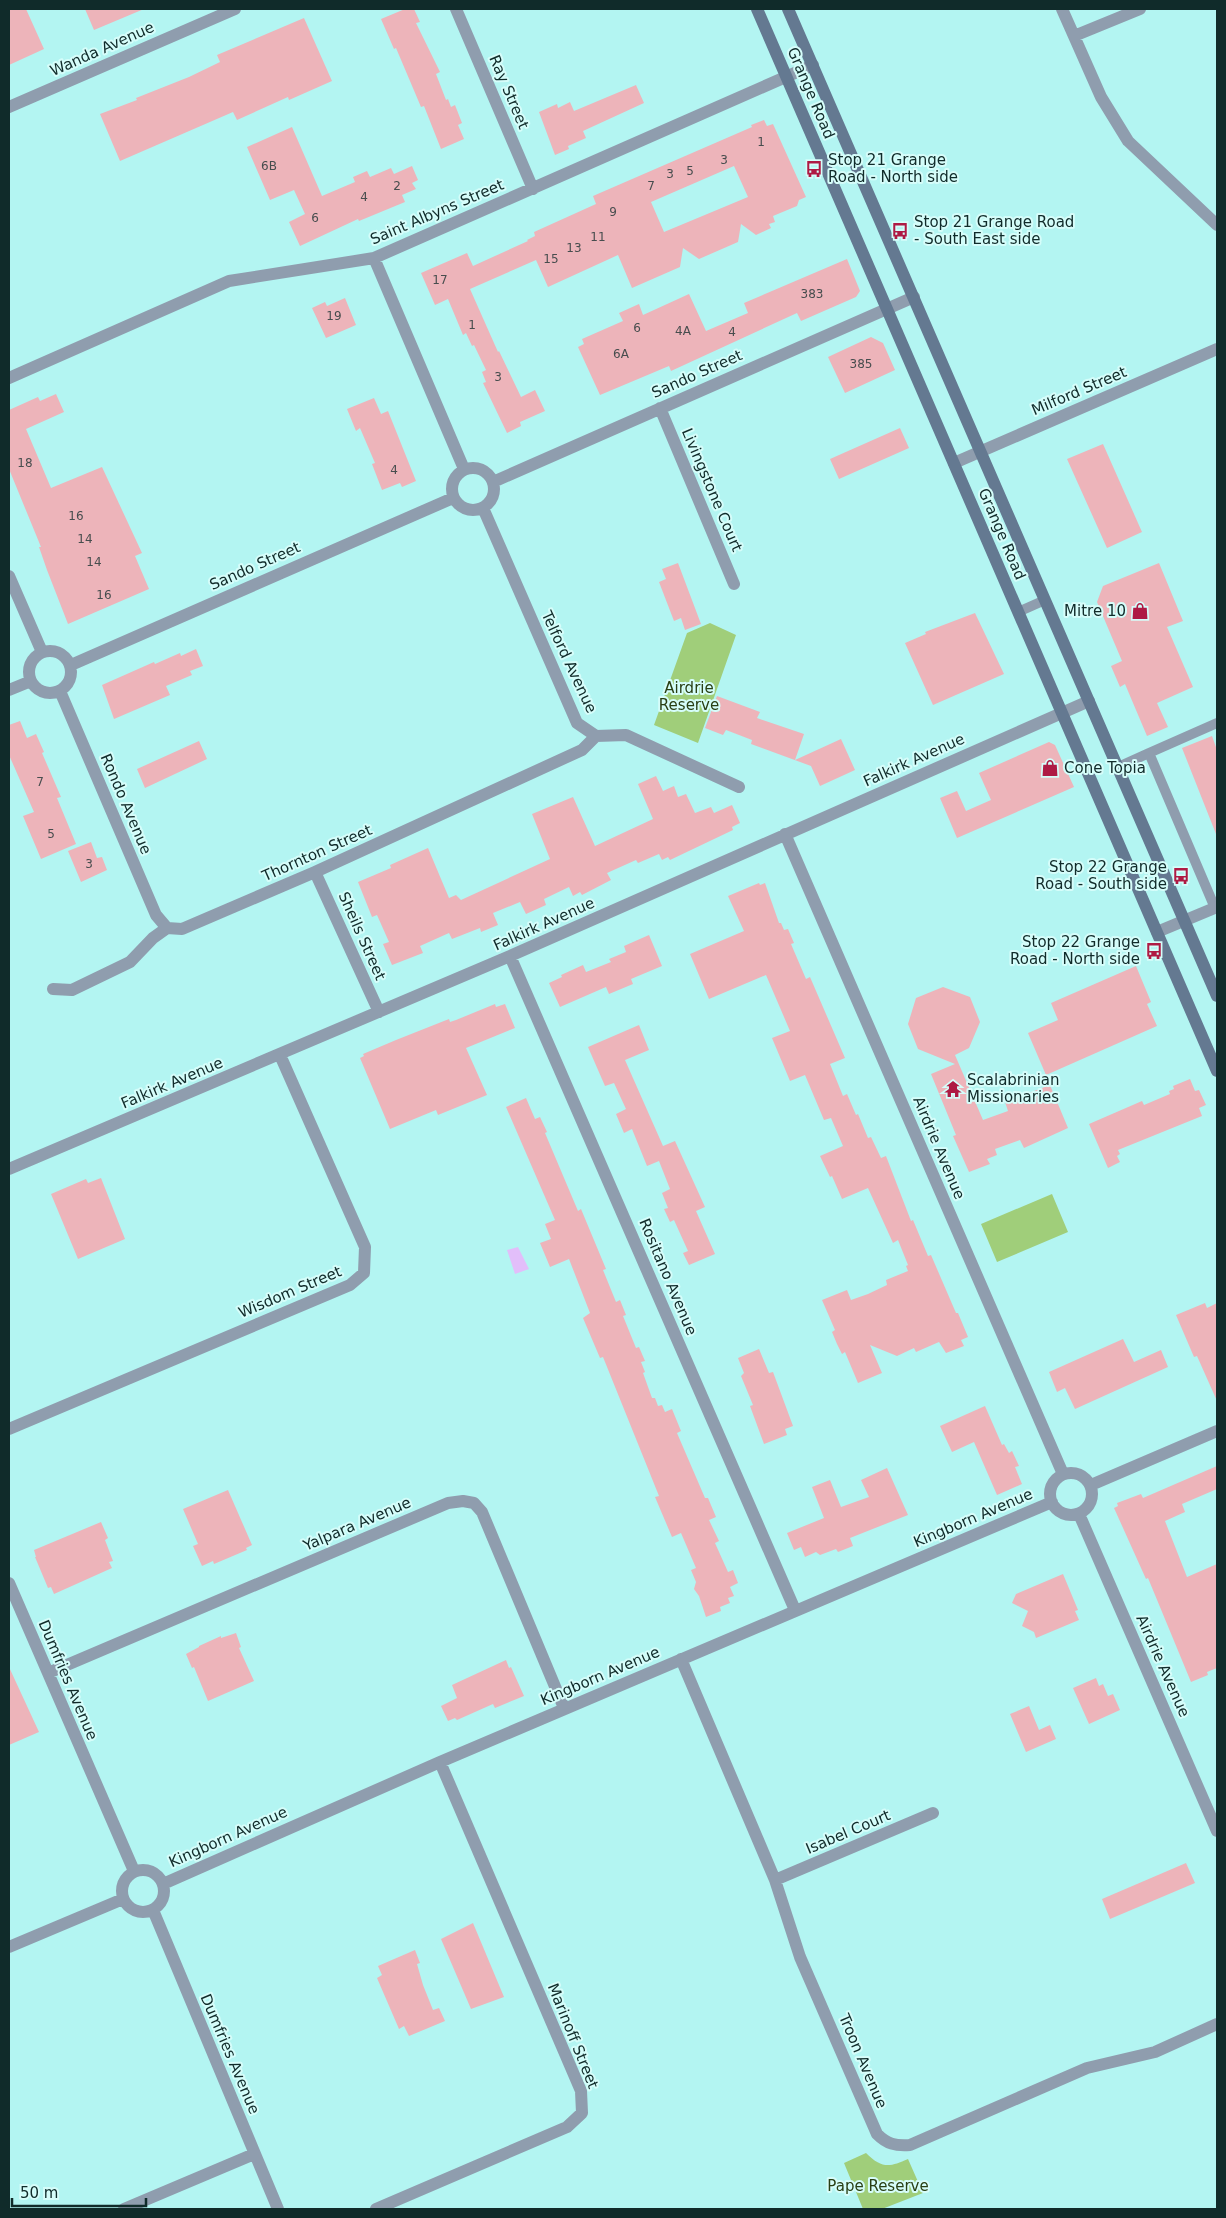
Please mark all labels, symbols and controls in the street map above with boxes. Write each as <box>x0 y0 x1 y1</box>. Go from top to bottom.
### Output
street label: Wanda Avenue <box>47 18 157 80</box>
street label: Grange Road <box>784 45 838 141</box>
street label: Ray Street <box>485 52 533 132</box>
house number: 1 <box>757 135 765 149</box>
place label: Stop 21 Grange Road - North side <box>828 151 958 186</box>
house number: 3 <box>720 153 728 167</box>
house number: 6B <box>261 159 277 173</box>
bus stop icon: Stop 21 Grange Road - North side <box>804 159 824 179</box>
house number: 5 <box>686 164 694 178</box>
house number: 3 <box>666 167 674 181</box>
street label: Saint Albyns Street <box>367 176 507 248</box>
house number: 2 <box>393 179 401 193</box>
house number: 7 <box>647 179 655 193</box>
house number: 4 <box>360 190 368 204</box>
house number: 9 <box>609 205 617 219</box>
house number: 6 <box>311 211 319 225</box>
place label: Stop 21 Grange Road - South East side <box>914 213 1074 248</box>
bus stop icon: Stop 21 Grange Road - South East side <box>890 221 910 241</box>
house number: 11 <box>590 230 606 244</box>
house number: 13 <box>566 241 582 255</box>
house number: 15 <box>543 252 559 266</box>
house number: 17 <box>432 273 448 287</box>
house number: 383 <box>801 287 823 301</box>
house number: 19 <box>326 309 342 323</box>
house number: 1 <box>468 318 476 332</box>
house number: 6 <box>633 321 641 335</box>
house number: 4A <box>675 324 692 338</box>
house number: 4 <box>728 325 736 339</box>
street label: Sando Street <box>649 346 745 402</box>
house number: 6A <box>613 347 630 361</box>
house number: 385 <box>850 357 872 371</box>
street label: Milford Street <box>1029 363 1129 419</box>
house number: 3 <box>494 370 502 384</box>
street label: Livingstone Court <box>678 426 746 554</box>
house number: 18 <box>17 456 33 470</box>
house number: 4 <box>390 463 398 477</box>
street label: Grange Road <box>975 486 1029 582</box>
house number: 16 <box>68 509 84 523</box>
house number: 14 <box>77 532 93 546</box>
street label: Sando Street <box>207 538 303 594</box>
house number: 14 <box>86 555 102 569</box>
house number: 16 <box>96 588 112 602</box>
shop icon: Mitre 10 <box>1130 601 1150 621</box>
place label: Mitre 10 <box>1064 602 1126 620</box>
street label: Telford Avenue <box>537 607 600 716</box>
park label: Airdrie Reserve <box>659 679 719 714</box>
street label: Falkirk Avenue <box>861 730 967 790</box>
street label: Rondo Avenue <box>97 751 155 857</box>
shop icon: Cone Topia <box>1040 758 1060 778</box>
place label: Cone Topia <box>1064 759 1146 777</box>
house number: 7 <box>36 775 44 789</box>
street label: Thornton Street <box>258 821 375 886</box>
house number: 5 <box>47 827 55 841</box>
house number: 3 <box>85 857 93 871</box>
place label: Stop 22 Grange Road - South side <box>1035 858 1167 893</box>
bus stop icon: Stop 22 Grange Road - South side <box>1171 866 1191 886</box>
street label: Sheils Street <box>335 889 390 983</box>
street label: Falkirk Avenue <box>491 894 597 954</box>
place label: Stop 22 Grange Road - North side <box>1010 933 1140 968</box>
bus stop icon: Stop 22 Grange Road - North side <box>1144 941 1164 961</box>
street label: Falkirk Avenue <box>118 1053 226 1113</box>
place label: Scalabrinian Missionaries <box>967 1071 1060 1106</box>
temple icon: Scalabrinian Missionaries <box>943 1079 963 1099</box>
street label: Airdrie Avenue <box>909 1094 969 1202</box>
street label: Rositano Avenue <box>635 1216 701 1338</box>
street label: Wisdom Street <box>236 1262 344 1322</box>
street label: Kingborn Avenue <box>911 1485 1035 1551</box>
street label: Yalpara Avenue <box>300 1493 413 1555</box>
street label: Airdrie Avenue <box>1132 1612 1194 1720</box>
street label: Dumfries Avenue <box>35 1617 101 1743</box>
street label: Kingborn Avenue <box>538 1643 662 1709</box>
street label: Kingborn Avenue <box>166 1803 290 1871</box>
street label: Isabel Court <box>803 1806 893 1858</box>
street label: Marinoff Street <box>544 1981 602 2091</box>
street label: Dumfries Avenue <box>197 1991 263 2117</box>
street label: Troon Avenue <box>835 2010 891 2111</box>
scale bar <box>12 2176 146 2208</box>
park label: Pape Reserve <box>827 2177 929 2195</box>
text: 50 m <box>20 2184 58 2202</box>

